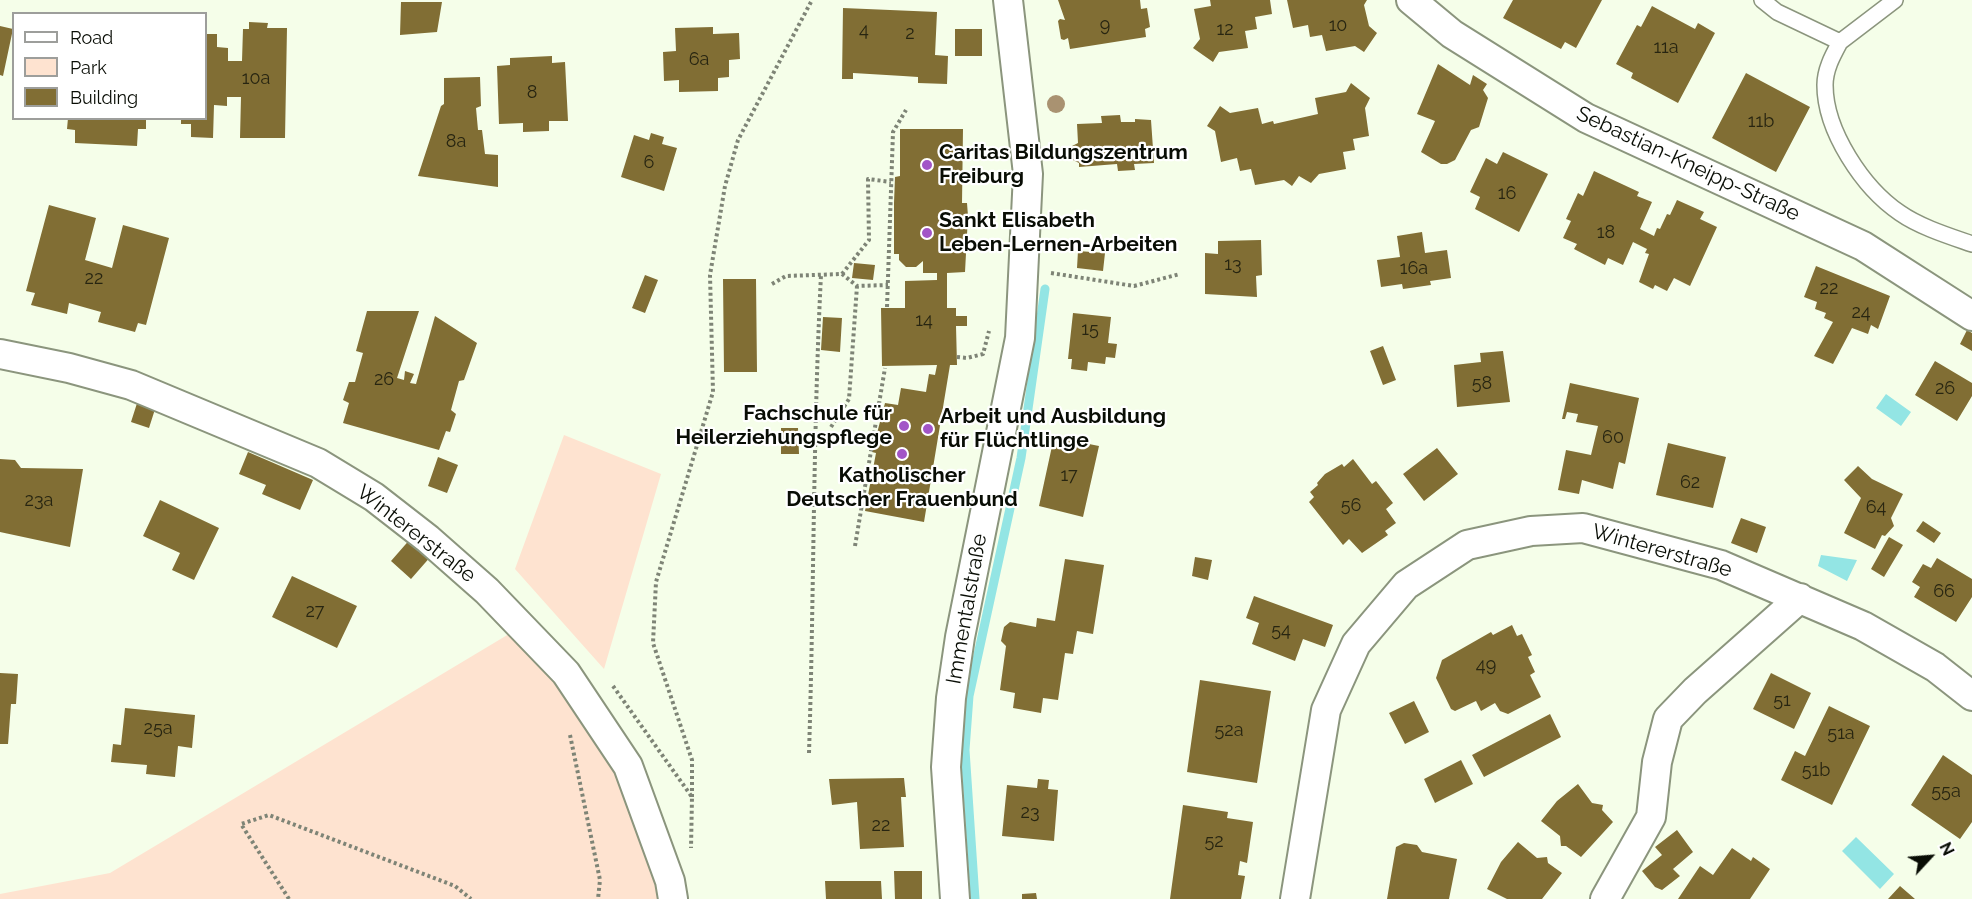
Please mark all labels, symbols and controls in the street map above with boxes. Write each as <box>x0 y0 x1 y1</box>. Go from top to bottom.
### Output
legend <box>12 12 207 120</box>
house number: 9 <box>1100 15 1110 37</box>
house number: 10 <box>1329 15 1347 37</box>
house number: 12 <box>1216 19 1234 41</box>
house number: 4 <box>859 20 869 42</box>
house number: 2 <box>905 23 915 45</box>
text: Road <box>70 27 113 48</box>
house number: 11a <box>1653 37 1679 59</box>
house number: 6a <box>689 49 709 71</box>
text: Park <box>70 57 107 78</box>
house number: 10a <box>242 68 270 90</box>
house number: 8 <box>527 82 537 104</box>
text: Building <box>70 87 138 108</box>
street label: Sebastian-Kneipp-Straße <box>1572 101 1804 227</box>
house number: 11b <box>1748 111 1774 133</box>
house number: 8a <box>446 131 466 153</box>
place label: Caritas Bildungszentrum Freiburg <box>939 140 1188 190</box>
house number: 6 <box>644 152 654 174</box>
marker: Caritas Bildungszentrum Freiburg <box>920 158 934 172</box>
house number: 16 <box>1498 183 1516 205</box>
place label: Sankt Elisabeth Leben-Lernen-Arbeiten <box>939 208 1177 258</box>
house number: 18 <box>1597 222 1615 244</box>
marker: Sankt Elisabeth Leben-Lernen-Arbeiten <box>920 226 934 240</box>
house number: 13 <box>1224 254 1242 276</box>
house number: 16a <box>1400 258 1428 280</box>
house number: 22 <box>85 268 103 290</box>
house number: 22 <box>1820 278 1838 300</box>
house number: 24 <box>1851 302 1871 324</box>
house number: 14 <box>915 310 933 332</box>
house number: 15 <box>1081 319 1099 341</box>
house number: 26 <box>374 369 394 391</box>
house number: 58 <box>1472 373 1492 395</box>
house number: 26 <box>1935 378 1955 400</box>
place label: Fachschule für Heilerziehungspflege <box>675 401 892 451</box>
place label: Arbeit und Ausbildung für Flüchtlinge <box>940 404 1166 454</box>
marker: Fachschule für Heilerziehungspflege <box>897 419 911 433</box>
marker: Arbeit und Ausbildung für Flüchtlinge <box>921 422 935 436</box>
house number: 60 <box>1602 427 1624 449</box>
marker: Katholischer Deutscher Frauenbund <box>895 447 909 461</box>
place label: Katholischer Deutscher Frauenbund <box>786 463 1018 513</box>
house number: 17 <box>1060 465 1078 487</box>
house number: 62 <box>1680 472 1700 494</box>
street label: Wintererstraße <box>351 480 481 588</box>
house number: 23a <box>25 490 53 512</box>
house number: 56 <box>1341 495 1361 517</box>
house number: 64 <box>1866 497 1886 519</box>
street label: Wintererstraße <box>1589 519 1735 583</box>
street label: Immentalstraße <box>941 532 993 686</box>
house number: 66 <box>1933 581 1955 603</box>
house number: 27 <box>305 601 325 623</box>
house number: 54 <box>1271 620 1291 642</box>
house number: 49 <box>1476 655 1496 677</box>
house number: 51 <box>1773 690 1791 712</box>
house number: 25a <box>144 718 172 740</box>
house number: 52a <box>1215 720 1243 742</box>
house number: 51a <box>1827 723 1855 745</box>
house number: 51b <box>1802 760 1830 782</box>
house number: 55a <box>1931 781 1961 803</box>
house number: 23 <box>1021 802 1039 824</box>
house number: 22 <box>872 815 890 837</box>
north arrow <box>1900 827 1960 887</box>
house number: 52 <box>1204 831 1224 853</box>
text: N <box>1935 839 1958 859</box>

